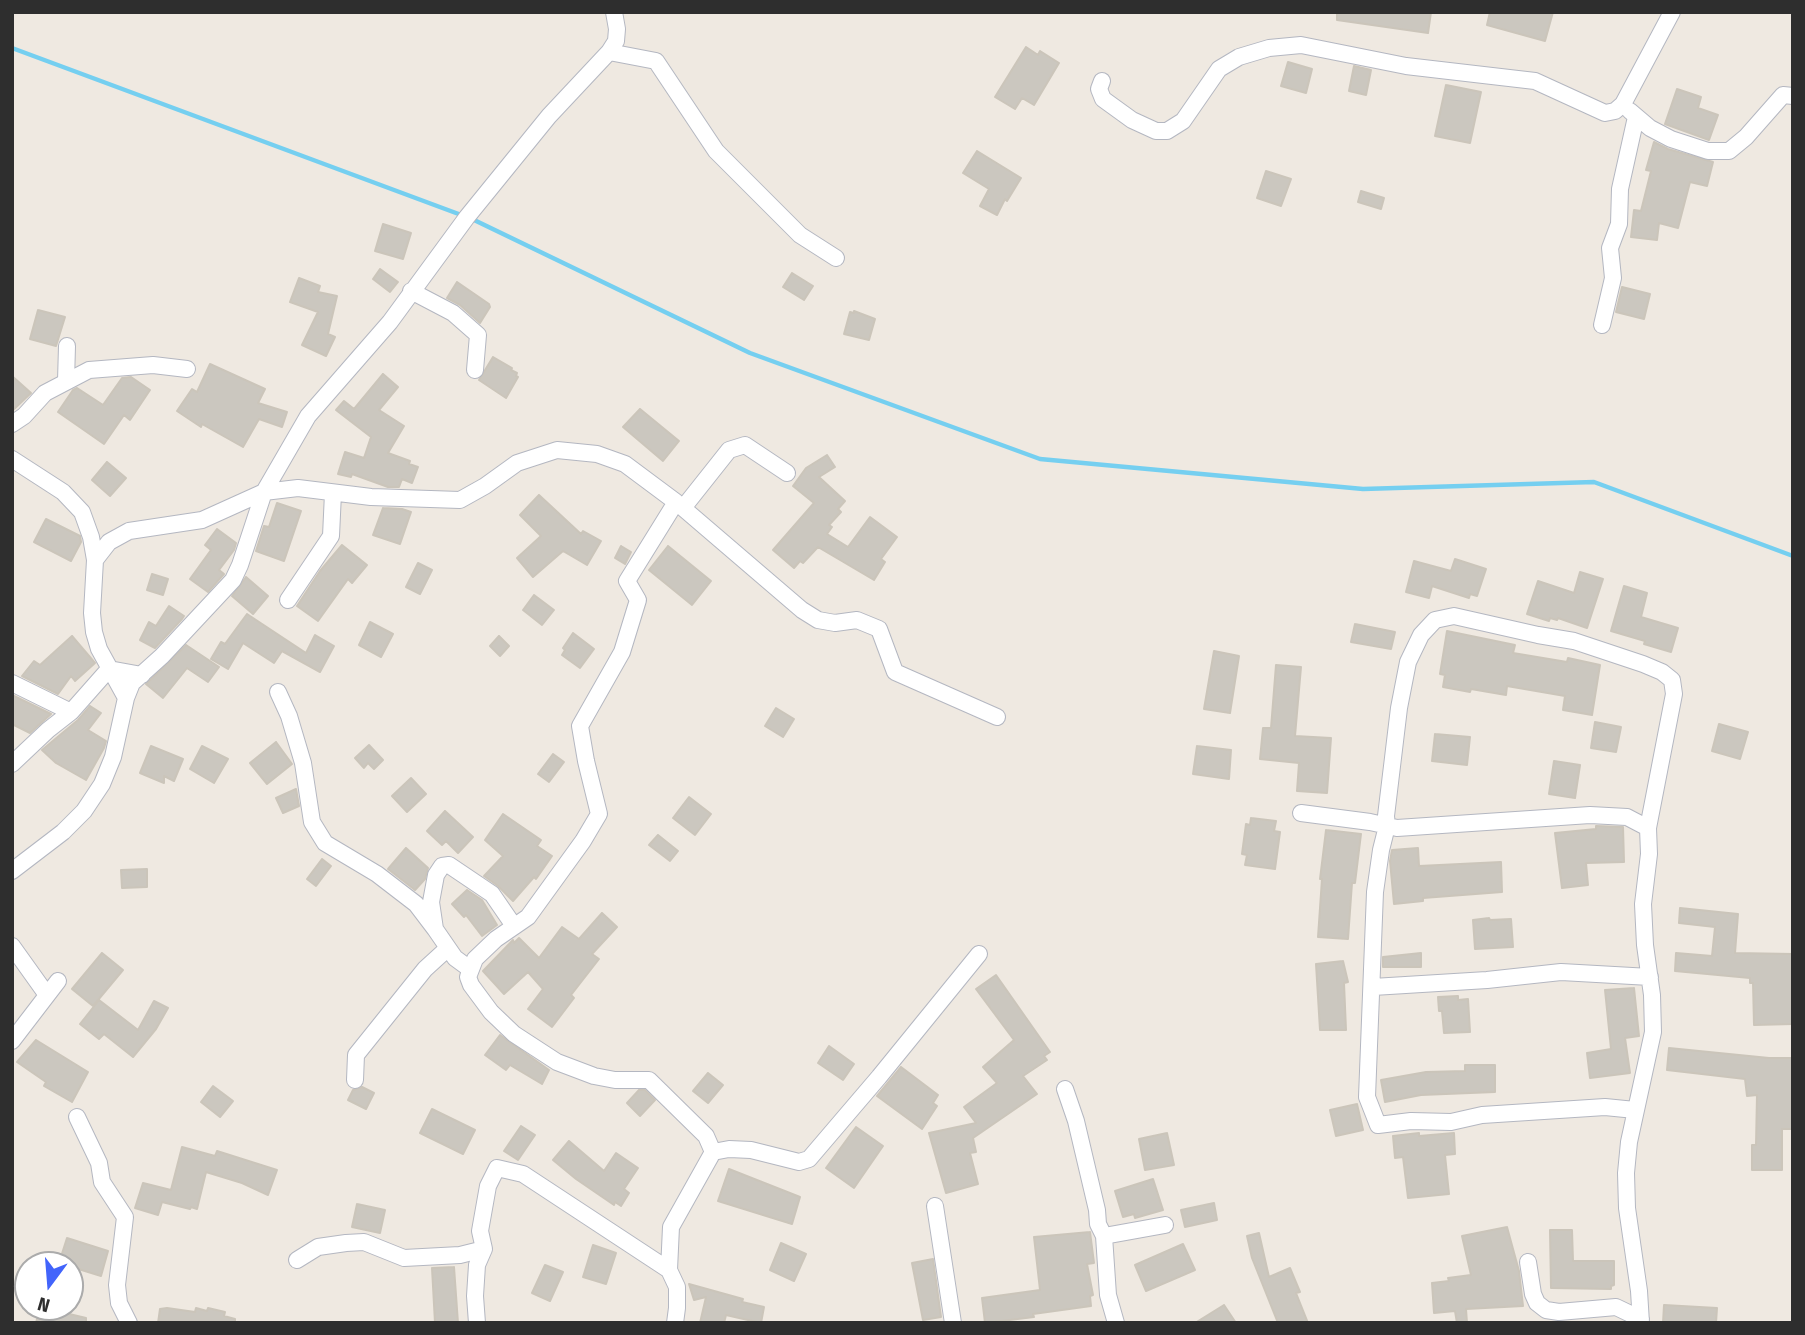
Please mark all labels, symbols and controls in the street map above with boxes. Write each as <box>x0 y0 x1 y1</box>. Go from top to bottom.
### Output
north arrow <box>14 1251 84 1321</box>
text: N <box>35 1292 52 1317</box>

